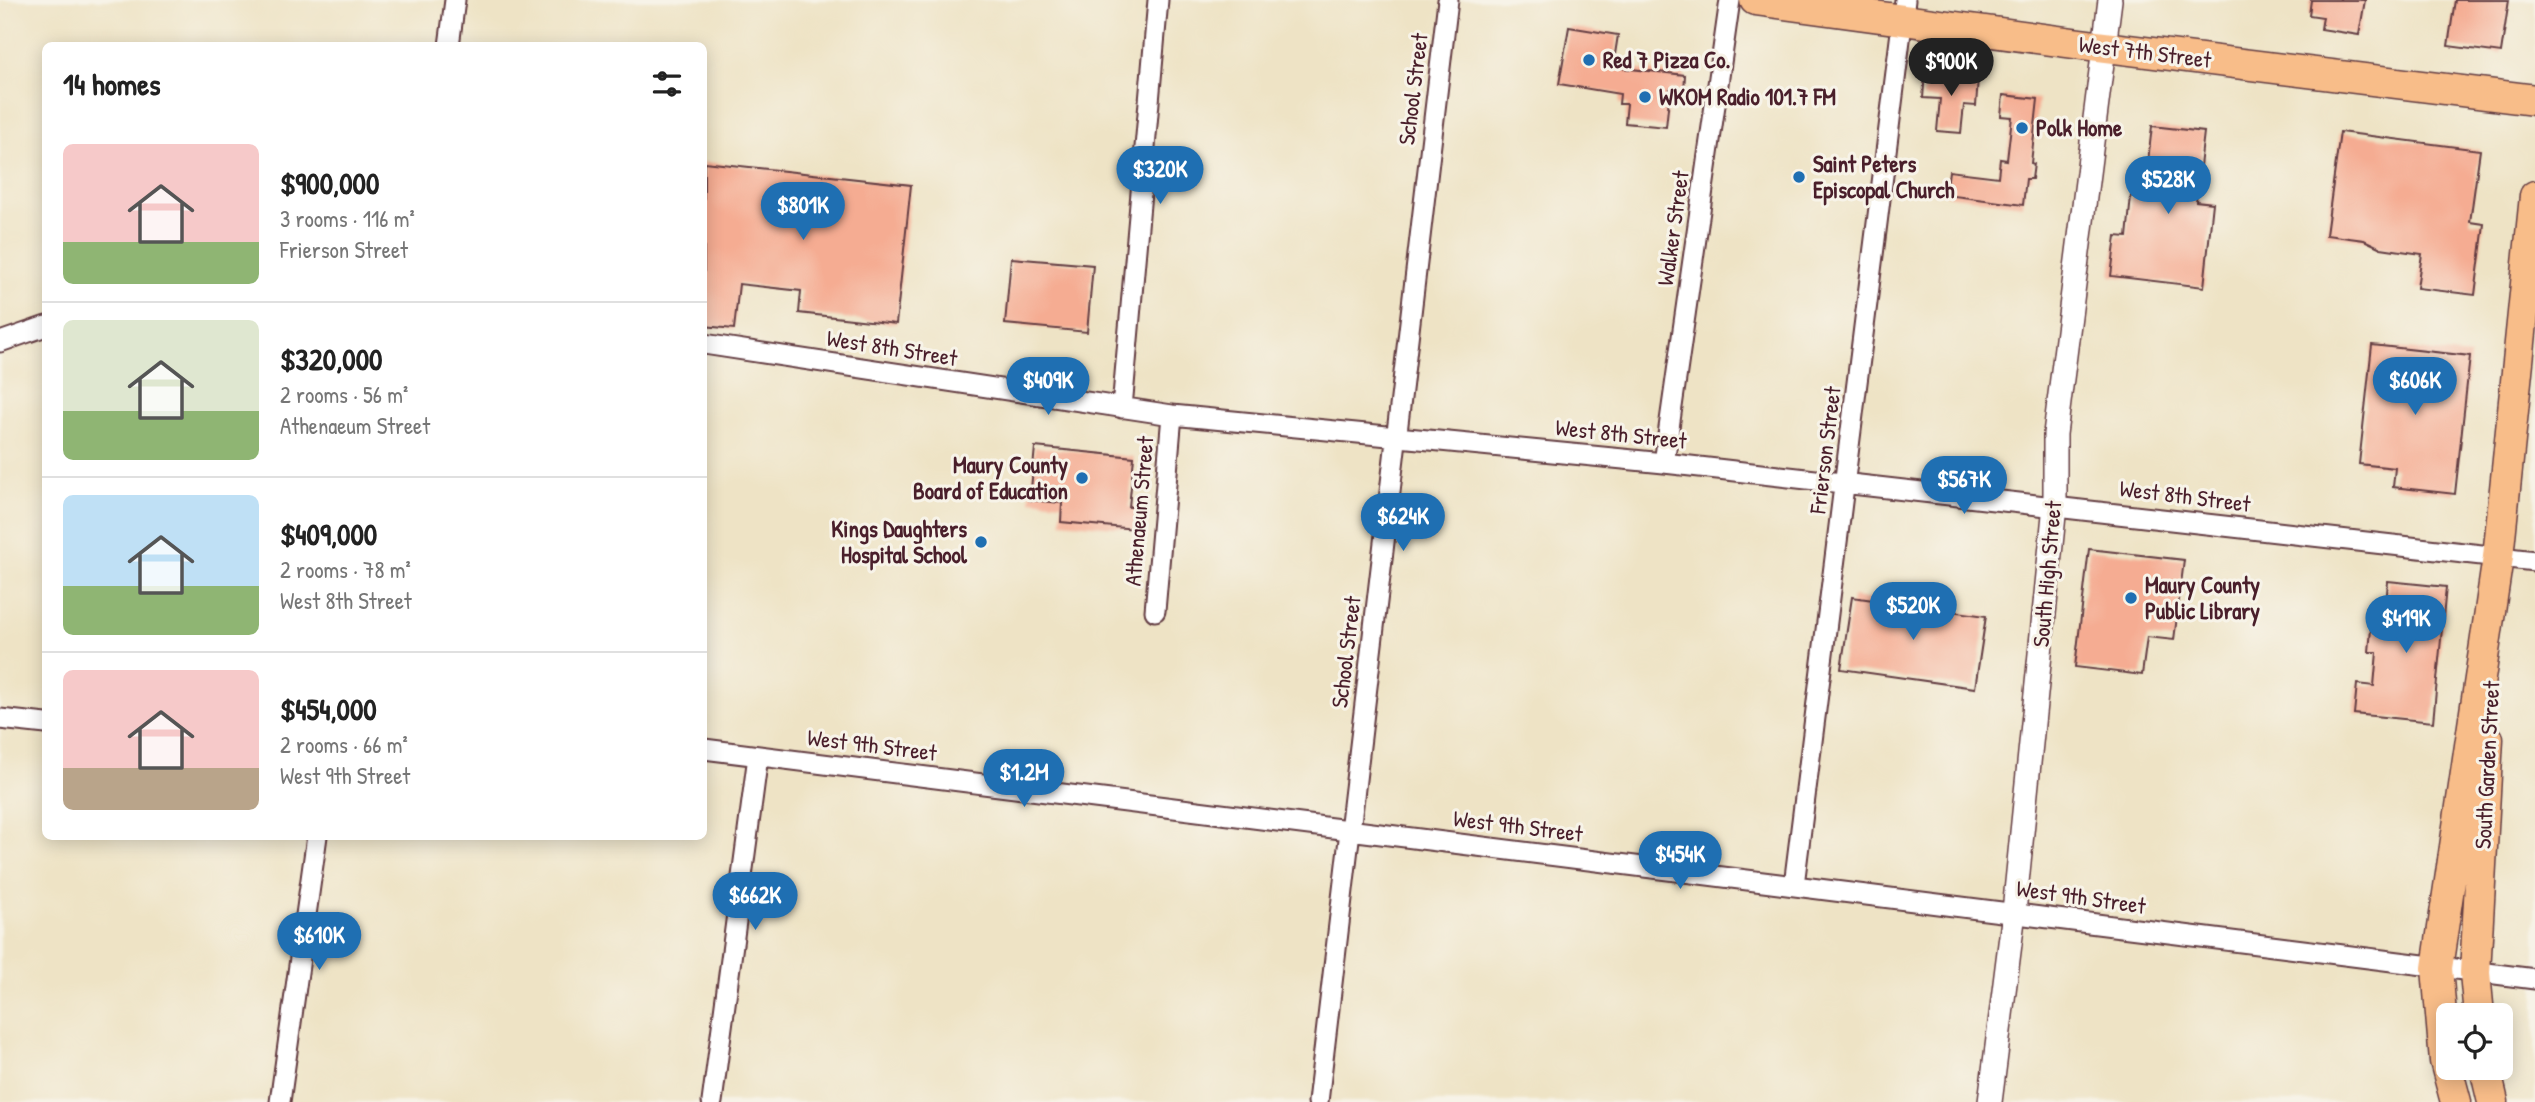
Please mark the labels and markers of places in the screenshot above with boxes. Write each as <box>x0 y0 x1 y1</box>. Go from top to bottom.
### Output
pin: $900K <box>1902 38 2000 98</box>
place label: Red 7 Pizza Co. <box>1603 44 1731 75</box>
marker: Red 7 Pizza Co. <box>1581 52 1597 68</box>
place label: WKOM Radio 101.7 FM <box>1659 81 1836 112</box>
marker: WKOM Radio 101.7 FM <box>1637 89 1653 105</box>
place label: Polk Home <box>2036 112 2123 143</box>
marker: Polk Home <box>2014 120 2030 136</box>
pin: $320K <box>1111 146 1209 206</box>
place label: Saint Peters Episcopal Church <box>1813 148 1955 206</box>
pin: $528K <box>2119 156 2217 216</box>
marker: Saint Peters Episcopal Church <box>1791 169 1807 185</box>
pin: $801K <box>754 182 852 242</box>
pin: $409K <box>999 358 1097 417</box>
pin: $606K <box>2366 358 2464 417</box>
place label: Maury County Board of Education <box>913 449 1068 506</box>
pin: $567K <box>1915 456 2013 516</box>
marker: Maury County Board of Education <box>1074 470 1090 486</box>
pin: $624K <box>1354 494 1452 553</box>
place label: Kings Daughters Hospital School <box>831 513 968 571</box>
marker: Kings Daughters Hospital School <box>973 534 989 550</box>
place label: Maury County Public Library <box>2145 569 2260 627</box>
pin: $520K <box>1864 582 1962 642</box>
marker: Maury County Public Library <box>2123 590 2139 606</box>
pin: $419K <box>2357 596 2455 655</box>
pin: $1.2M <box>975 750 1073 809</box>
pin: $454K <box>1631 832 1729 891</box>
pin: $662K <box>706 872 804 932</box>
pin: $610K <box>270 912 368 972</box>

